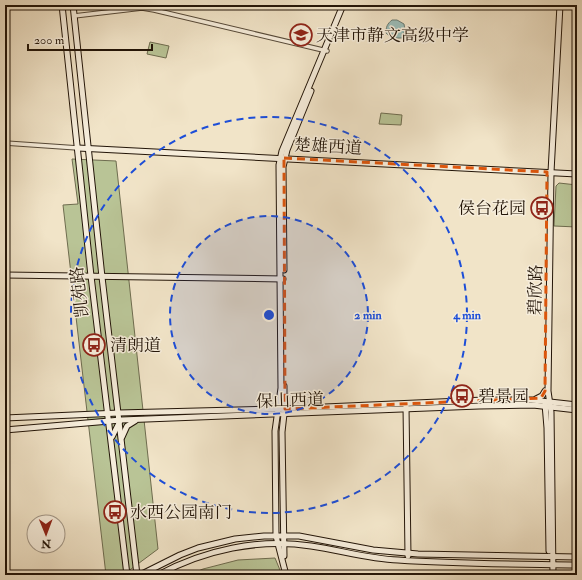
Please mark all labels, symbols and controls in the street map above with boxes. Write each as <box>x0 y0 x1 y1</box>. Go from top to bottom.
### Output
school or university icon: 天津市静文高级中学 <box>288 22 314 48</box>
place label: 天津市静文高级中学 <box>316 25 469 46</box>
scale bar <box>28 26 152 52</box>
text: 200 m <box>34 33 65 48</box>
street label: 楚雄西道 <box>293 134 362 159</box>
bus stop icon: 侯台花园 <box>529 195 555 221</box>
place label: 侯台花园 <box>458 198 526 219</box>
street label: 碧欣路 <box>525 264 546 316</box>
street label: 凯苑路 <box>66 265 93 319</box>
centre of rings <box>262 308 276 322</box>
text: 2 min <box>354 308 382 323</box>
text: 4 min <box>452 308 482 323</box>
bus stop icon: 清朗道 <box>81 332 107 358</box>
place label: 清朗道 <box>110 335 161 356</box>
bus stop icon: 碧景园 <box>449 383 475 409</box>
place label: 碧景园 <box>478 386 529 407</box>
street label: 保山西道 <box>256 389 324 412</box>
bus stop icon: 水西公园南门 <box>102 499 128 525</box>
place label: 水西公园南门 <box>130 502 232 523</box>
north arrow <box>26 514 66 554</box>
text: N <box>40 537 52 550</box>

